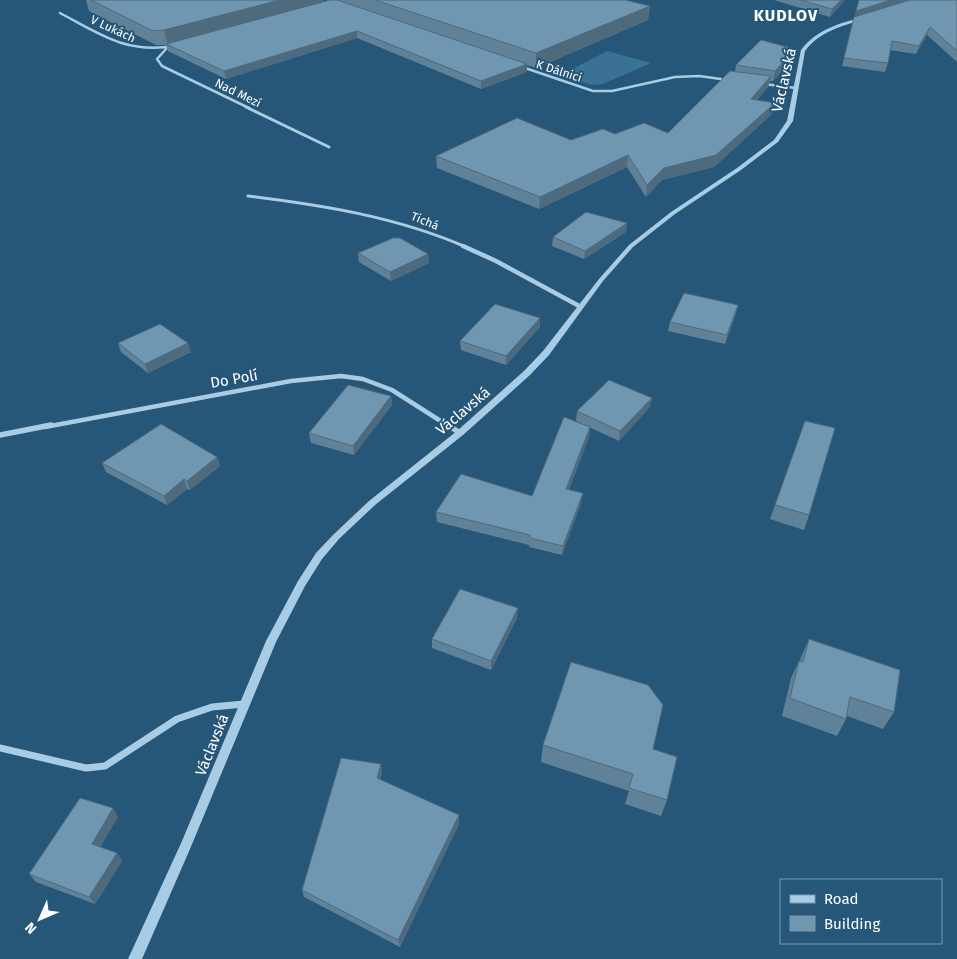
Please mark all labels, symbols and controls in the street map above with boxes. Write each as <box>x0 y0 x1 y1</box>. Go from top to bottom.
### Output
district label: KUDLOV <box>754 6 818 25</box>
street label: V Lukách <box>88 13 138 45</box>
street label: Václavská <box>768 46 800 114</box>
street label: K Dálnici <box>534 57 584 85</box>
street label: Nad Mezí <box>213 76 264 110</box>
street label: Tichá <box>409 209 441 233</box>
street label: Do Polí <box>209 366 259 392</box>
street label: Václavská <box>432 383 494 439</box>
street label: Václavská <box>191 711 233 779</box>
legend <box>780 879 942 944</box>
text: Road <box>824 890 859 908</box>
north arrow <box>15 894 65 944</box>
text: Building <box>824 915 880 933</box>
text: N <box>22 919 40 937</box>

